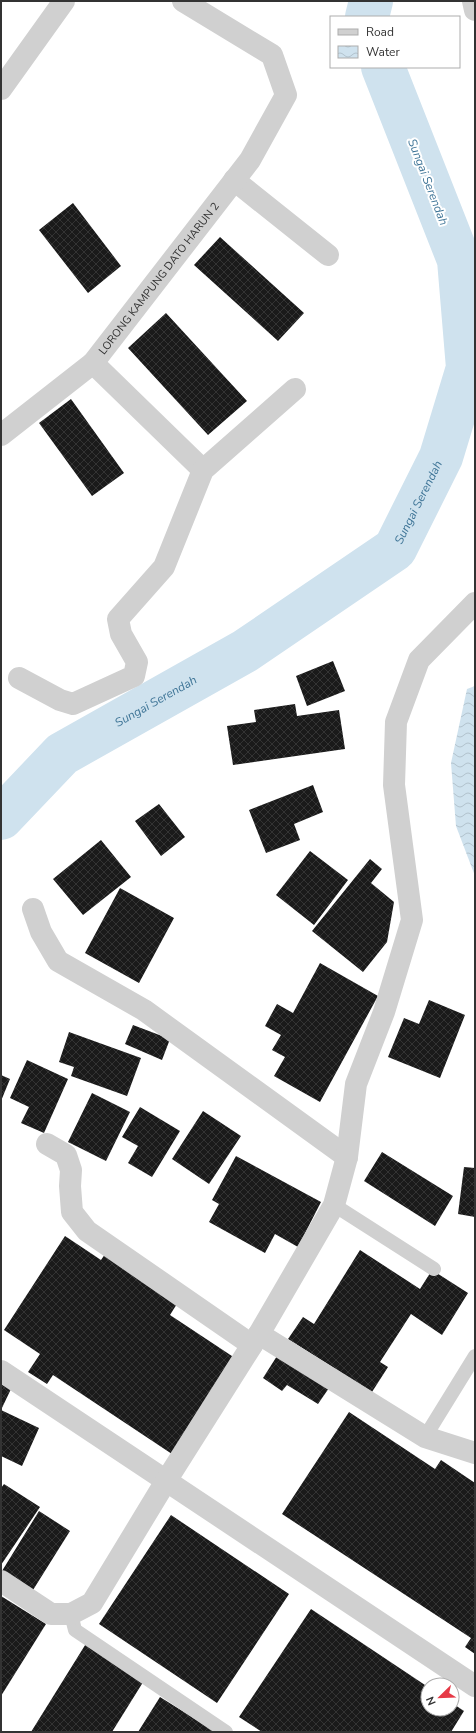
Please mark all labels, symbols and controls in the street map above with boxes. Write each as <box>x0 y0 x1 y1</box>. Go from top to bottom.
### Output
legend <box>330 16 460 68</box>
text: Road <box>366 24 394 40</box>
text: Water <box>366 44 400 60</box>
water label: Sungai Serendah <box>404 136 452 228</box>
street label: LORONG KAMPUNG DATO HARUN 2 <box>95 199 222 357</box>
water label: Sungai Serendah <box>391 458 446 547</box>
water label: Sungai Serendah <box>112 672 200 731</box>
north arrow <box>420 1677 460 1717</box>
text: N <box>423 1694 440 1707</box>

